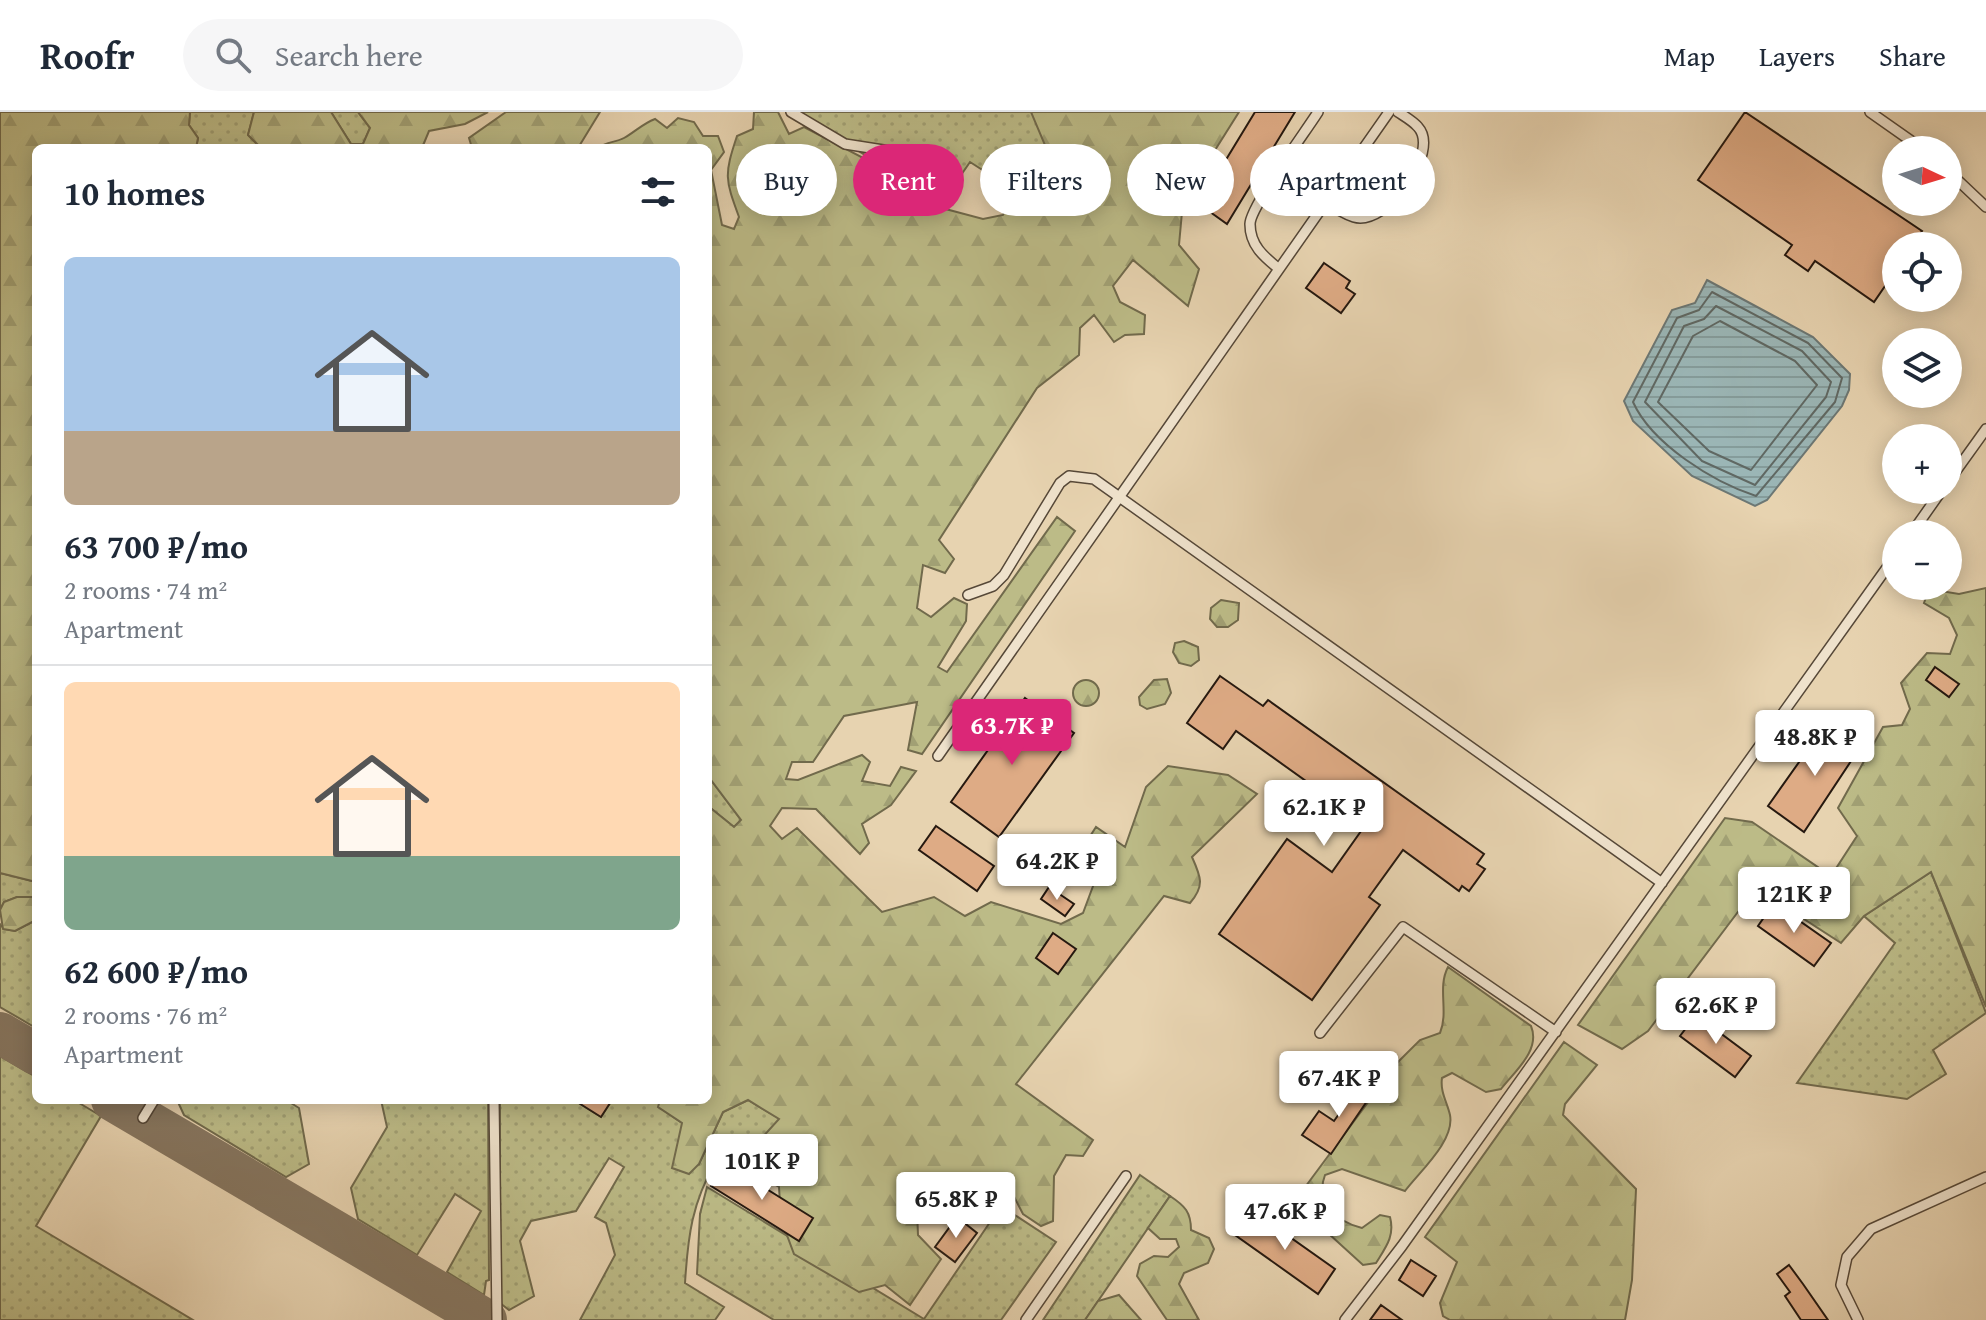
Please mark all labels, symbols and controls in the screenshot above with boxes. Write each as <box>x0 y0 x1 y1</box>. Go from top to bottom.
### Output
search box <box>183 19 743 91</box>
text: Roofr <box>40 27 135 83</box>
icon: search <box>211 33 255 77</box>
text: Search here <box>275 33 423 77</box>
text: Map <box>1664 35 1715 76</box>
text: Layers <box>1759 35 1835 76</box>
text: Share <box>1879 35 1946 76</box>
north arrow <box>1882 136 1962 216</box>
map controls <box>1882 136 1962 600</box>
chip: Buy <box>736 144 837 216</box>
chip: Rent <box>853 144 964 216</box>
chip: Filters <box>980 144 1111 216</box>
chip: New <box>1127 144 1234 216</box>
chip: Apartment <box>1250 144 1435 216</box>
text: 10 homes <box>64 168 205 217</box>
icon: filters <box>636 170 680 214</box>
button: locate <box>1882 232 1962 312</box>
icon: home <box>300 309 444 453</box>
button: layers <box>1882 328 1962 408</box>
button: + <box>1882 424 1962 504</box>
button: − <box>1882 520 1962 600</box>
text: 63 700 ₽/mo <box>64 521 248 570</box>
text: 2 rooms · 74 m² <box>64 570 227 609</box>
text: Apartment <box>64 609 183 648</box>
pin: 63.7K ₽ <box>938 699 1086 767</box>
text: 63.7K ₽ <box>970 705 1054 744</box>
pin: 48.8K ₽ <box>1741 710 1889 778</box>
text: 48.8K ₽ <box>1773 716 1857 755</box>
icon: home <box>300 734 444 878</box>
pin: 62.1K ₽ <box>1250 780 1398 848</box>
text: 62.1K ₽ <box>1282 786 1366 825</box>
pin: 64.2K ₽ <box>983 834 1131 902</box>
text: 64.2K ₽ <box>1015 840 1099 879</box>
pin: 121K ₽ <box>1729 867 1859 935</box>
text: 121K ₽ <box>1756 873 1832 912</box>
text: 62 600 ₽/mo <box>64 946 248 995</box>
pin: 62.6K ₽ <box>1642 978 1790 1046</box>
text: 62.6K ₽ <box>1674 984 1758 1023</box>
text: 2 rooms · 76 m² <box>64 995 227 1034</box>
text: Apartment <box>64 1034 183 1073</box>
pin: 67.4K ₽ <box>1265 1051 1413 1119</box>
text: 67.4K ₽ <box>1297 1057 1381 1096</box>
pin: 101K ₽ <box>697 1134 827 1202</box>
text: 101K ₽ <box>724 1140 800 1179</box>
pin: 65.8K ₽ <box>882 1172 1030 1240</box>
text: 65.8K ₽ <box>914 1178 998 1217</box>
pin: 47.6K ₽ <box>1211 1184 1359 1252</box>
text: 47.6K ₽ <box>1243 1190 1327 1229</box>

